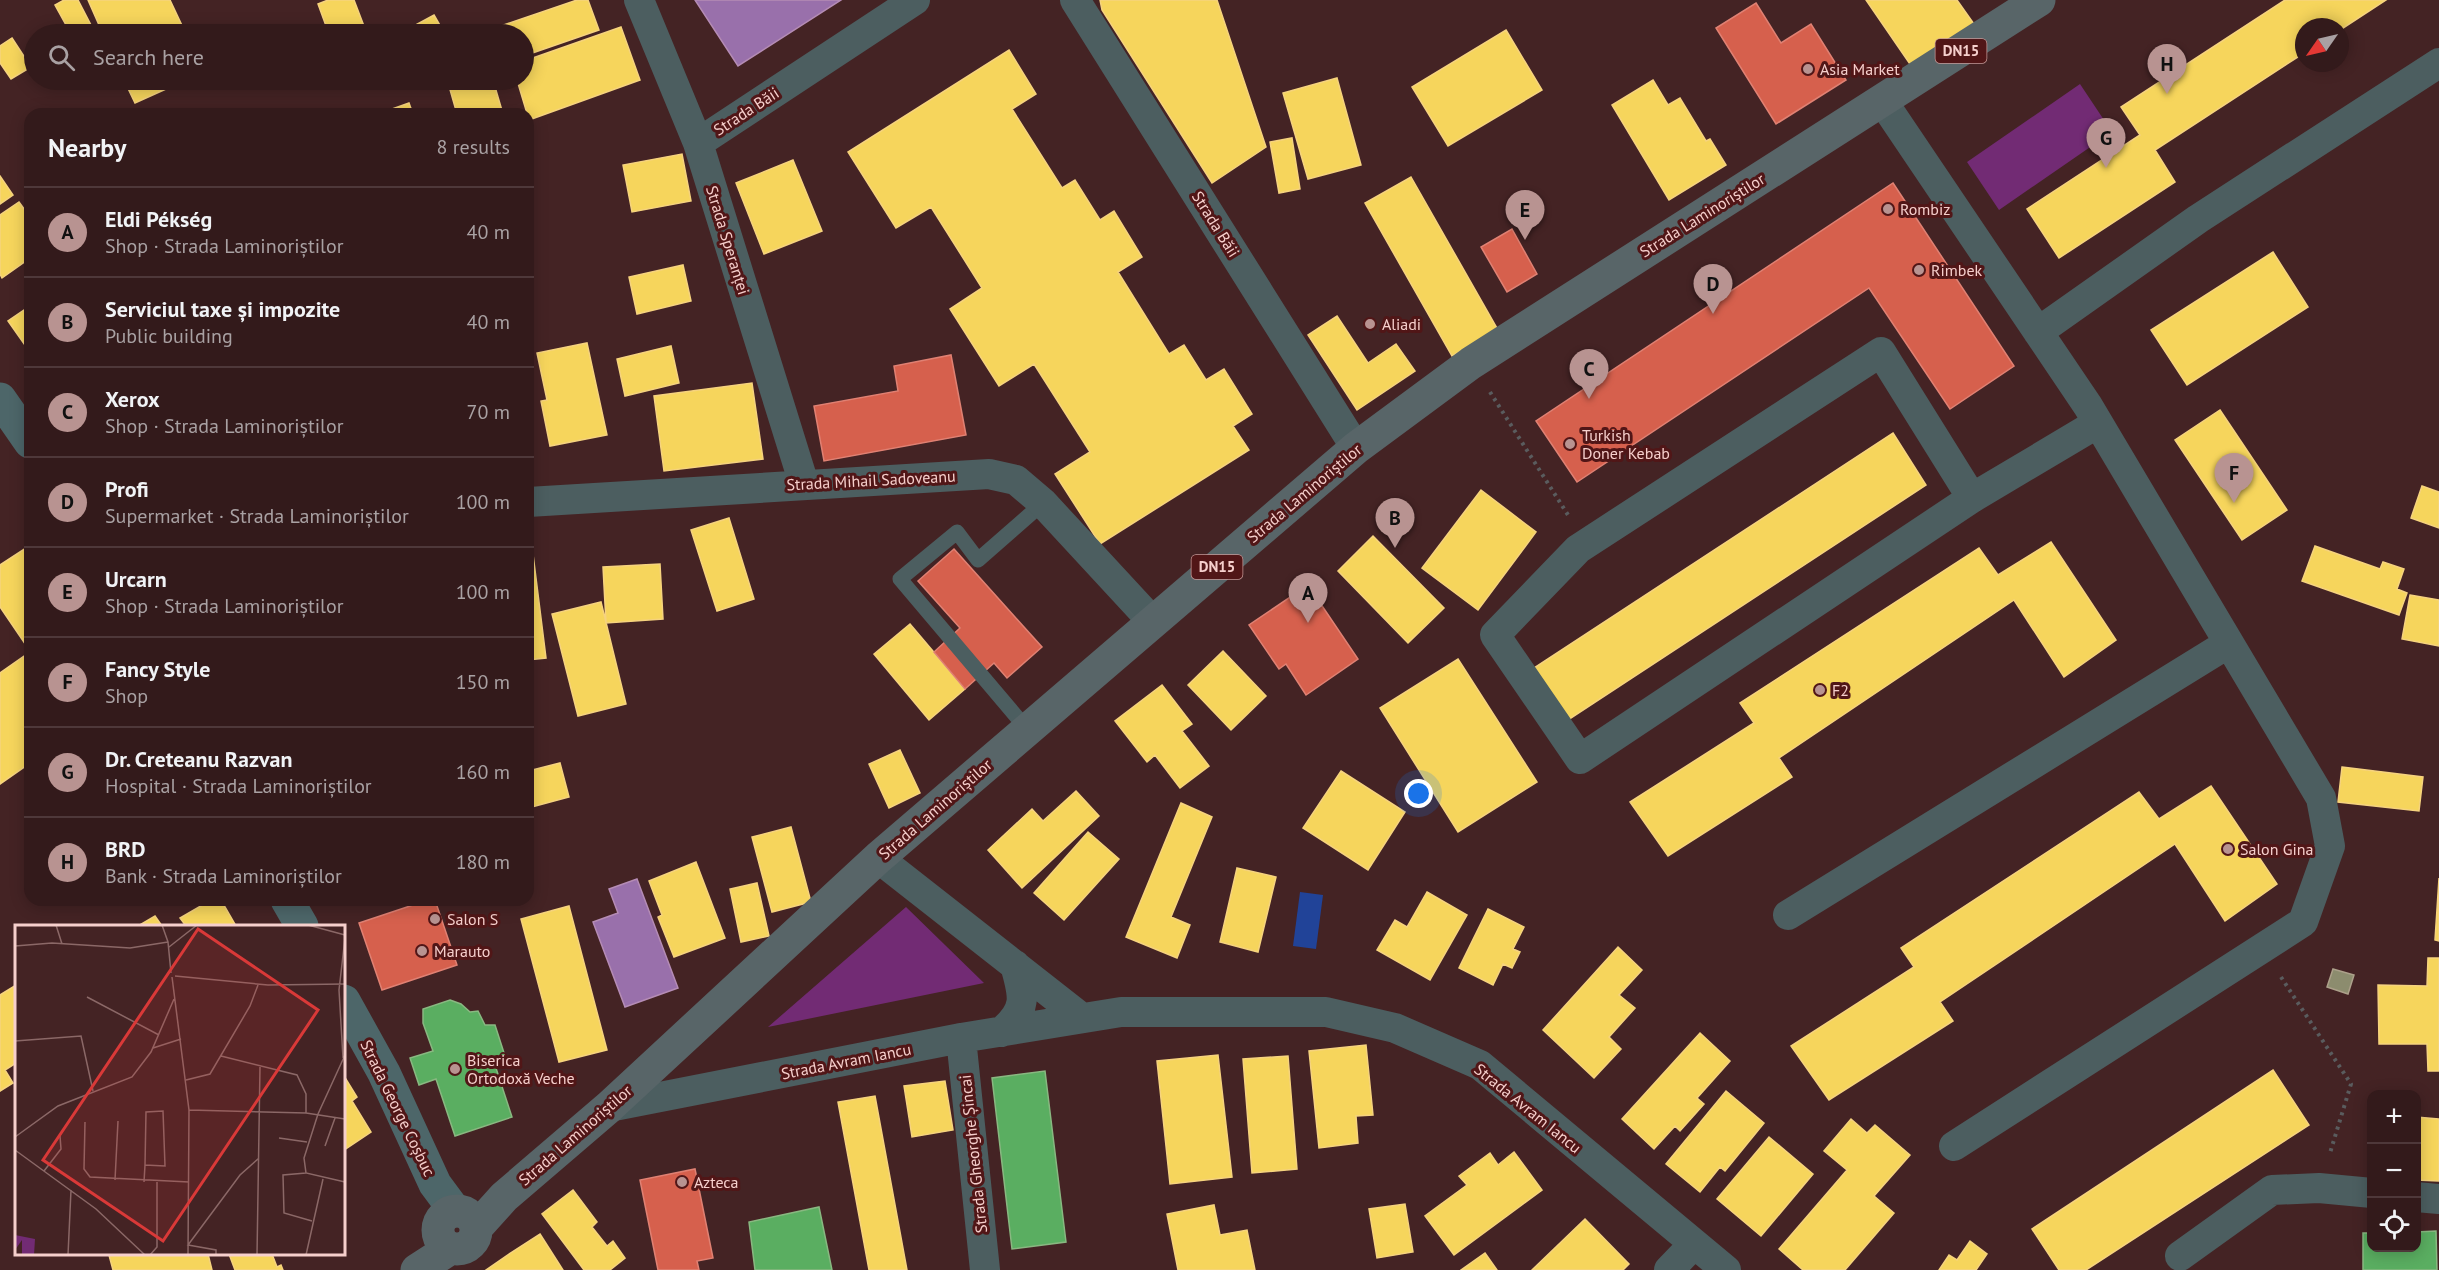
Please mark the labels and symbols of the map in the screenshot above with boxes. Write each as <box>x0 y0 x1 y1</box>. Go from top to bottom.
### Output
north arrow <box>2295 18 2349 72</box>
road number: DN15 <box>1936 39 1986 63</box>
pin: H <box>2148 44 2186 94</box>
place label: Asia Market <box>1820 59 1900 79</box>
marker: Asia Market <box>1801 62 1815 76</box>
street label: Strada Băii <box>710 82 782 140</box>
pin: G <box>2086 118 2126 168</box>
street label: Strada Laminoriștilor <box>1636 168 1769 261</box>
street label: Strada Speranței <box>702 183 754 297</box>
street label: Strada Băii <box>1188 187 1244 261</box>
pin: E <box>1506 190 1544 240</box>
place label: Rombiz <box>1900 199 1950 219</box>
marker: Rombiz <box>1881 202 1895 216</box>
place label: Rimbek <box>1931 260 1983 280</box>
marker: Rimbek <box>1912 263 1926 277</box>
pin: D <box>1694 264 1732 314</box>
place label: Aliadi <box>1382 314 1421 334</box>
marker: Aliadi <box>1363 317 1377 331</box>
pin: C <box>1570 350 1608 399</box>
place label: Turkish Doner Kebab <box>1582 425 1670 463</box>
marker: Turkish Doner Kebab <box>1563 437 1577 451</box>
street label: Strada Laminoriștilor <box>1243 439 1366 547</box>
pin: F <box>2214 454 2254 503</box>
street label: Strada Mihail Sadoveanu <box>786 466 956 494</box>
pin: B <box>1376 498 1414 548</box>
road number: DN15 <box>1192 555 1242 579</box>
pin: A <box>1288 574 1328 623</box>
place label: F2 <box>1832 680 1849 700</box>
marker: F2 <box>1813 683 1827 697</box>
street label: Strada Laminoriștilor <box>874 754 996 864</box>
your location <box>1404 779 1433 808</box>
place label: Salon Gina <box>2240 839 2313 859</box>
marker: Salon Gina <box>2221 842 2235 856</box>
place label: Salon S <box>447 909 498 929</box>
marker: Salon S <box>428 912 442 926</box>
inset map <box>15 925 345 1255</box>
place label: Marauto <box>434 941 490 961</box>
marker: Marauto <box>415 944 429 958</box>
street label: Strada George Coșbuc <box>356 1037 440 1179</box>
street label: Strada Avram Iancu <box>779 1039 913 1083</box>
place label: Biserica Ortodoxă Veche <box>467 1050 575 1088</box>
street label: Strada Avram Iancu <box>1470 1059 1586 1157</box>
marker: Biserica Ortodoxă Veche <box>448 1062 462 1076</box>
street label: Strada Gheorghe Șincai <box>955 1074 991 1234</box>
street label: Strada Laminoriștilor <box>514 1080 636 1190</box>
place label: Azteca <box>694 1172 739 1192</box>
marker: Azteca <box>675 1175 689 1189</box>

